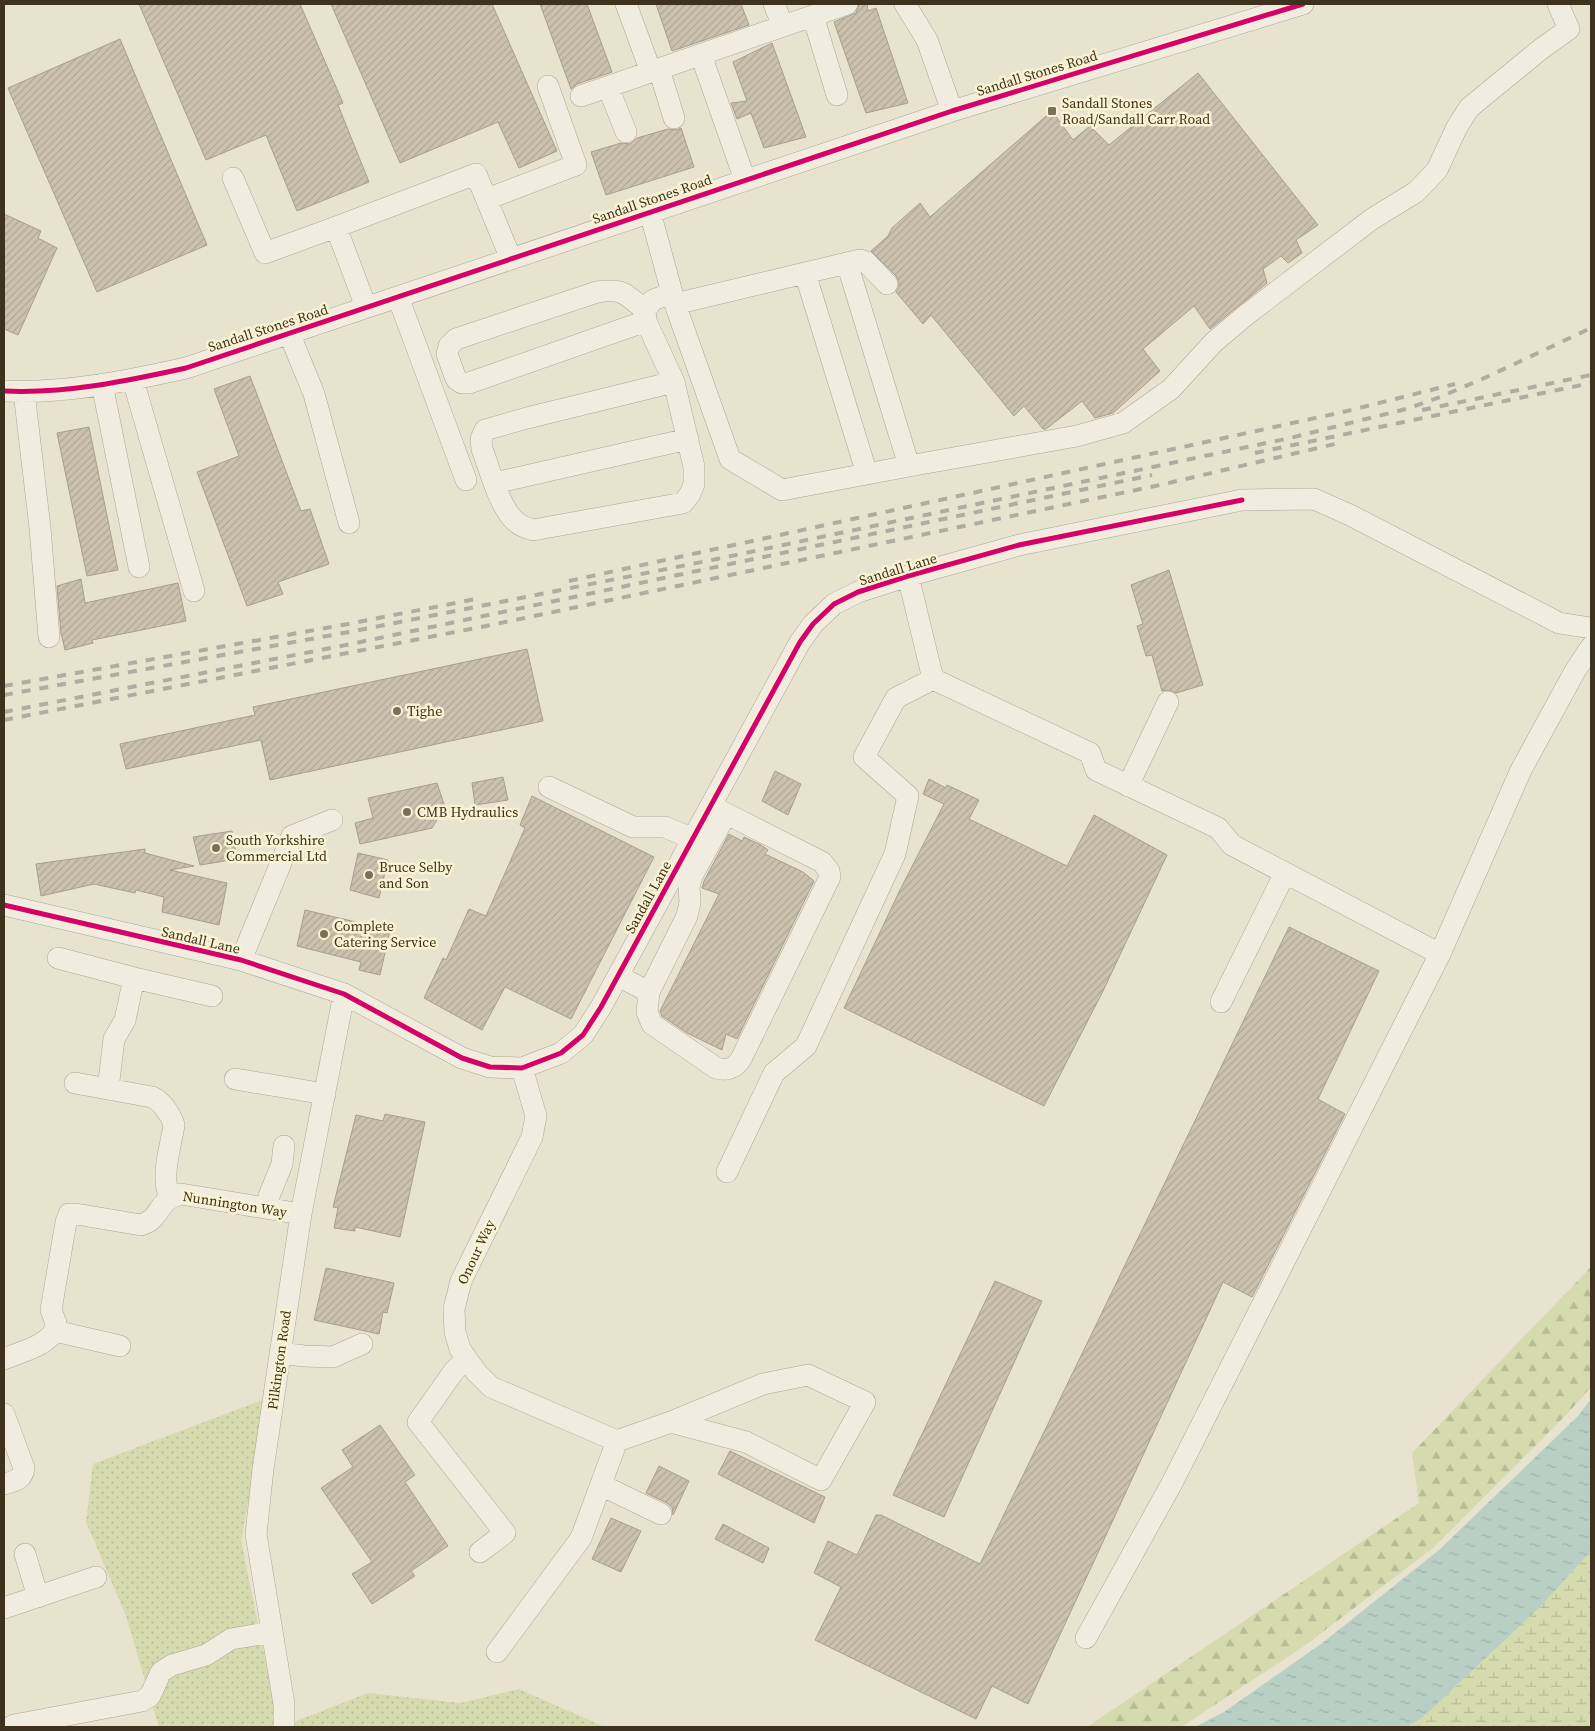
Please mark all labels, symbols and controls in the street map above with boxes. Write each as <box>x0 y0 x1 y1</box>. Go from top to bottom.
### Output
street label: Sandall Stones Road <box>974 45 1100 101</box>
place label: Sandall Stones Road/Sandall Carr Road <box>1062 93 1210 129</box>
marker: Sandall Stones Road/Sandall Carr Road <box>1046 105 1058 117</box>
street label: Sandall Stones Road <box>590 169 714 229</box>
street label: Sandall Stones Road <box>205 299 331 357</box>
street label: Sandall Lane <box>857 548 939 590</box>
place label: Tighe <box>407 701 442 721</box>
marker: Tighe <box>391 705 403 717</box>
place label: CMB Hydraulics <box>417 802 518 822</box>
marker: CMB Hydraulics <box>401 806 413 818</box>
place label: South Yorkshire Commercial Ltd <box>226 830 327 866</box>
marker: South Yorkshire Commercial Ltd <box>210 842 222 854</box>
place label: Bruce Selby and Son <box>379 857 453 893</box>
street label: Sandall Lane <box>620 857 676 937</box>
marker: Bruce Selby and Son <box>363 869 375 881</box>
place label: Complete Catering Service <box>334 916 436 952</box>
street label: Sandall Lane <box>160 921 242 959</box>
marker: Complete Catering Service <box>318 928 330 940</box>
street label: Nunnington Way <box>181 1186 289 1222</box>
street label: Onour Way <box>452 1216 500 1288</box>
street label: Pilkington Road <box>262 1309 296 1411</box>

